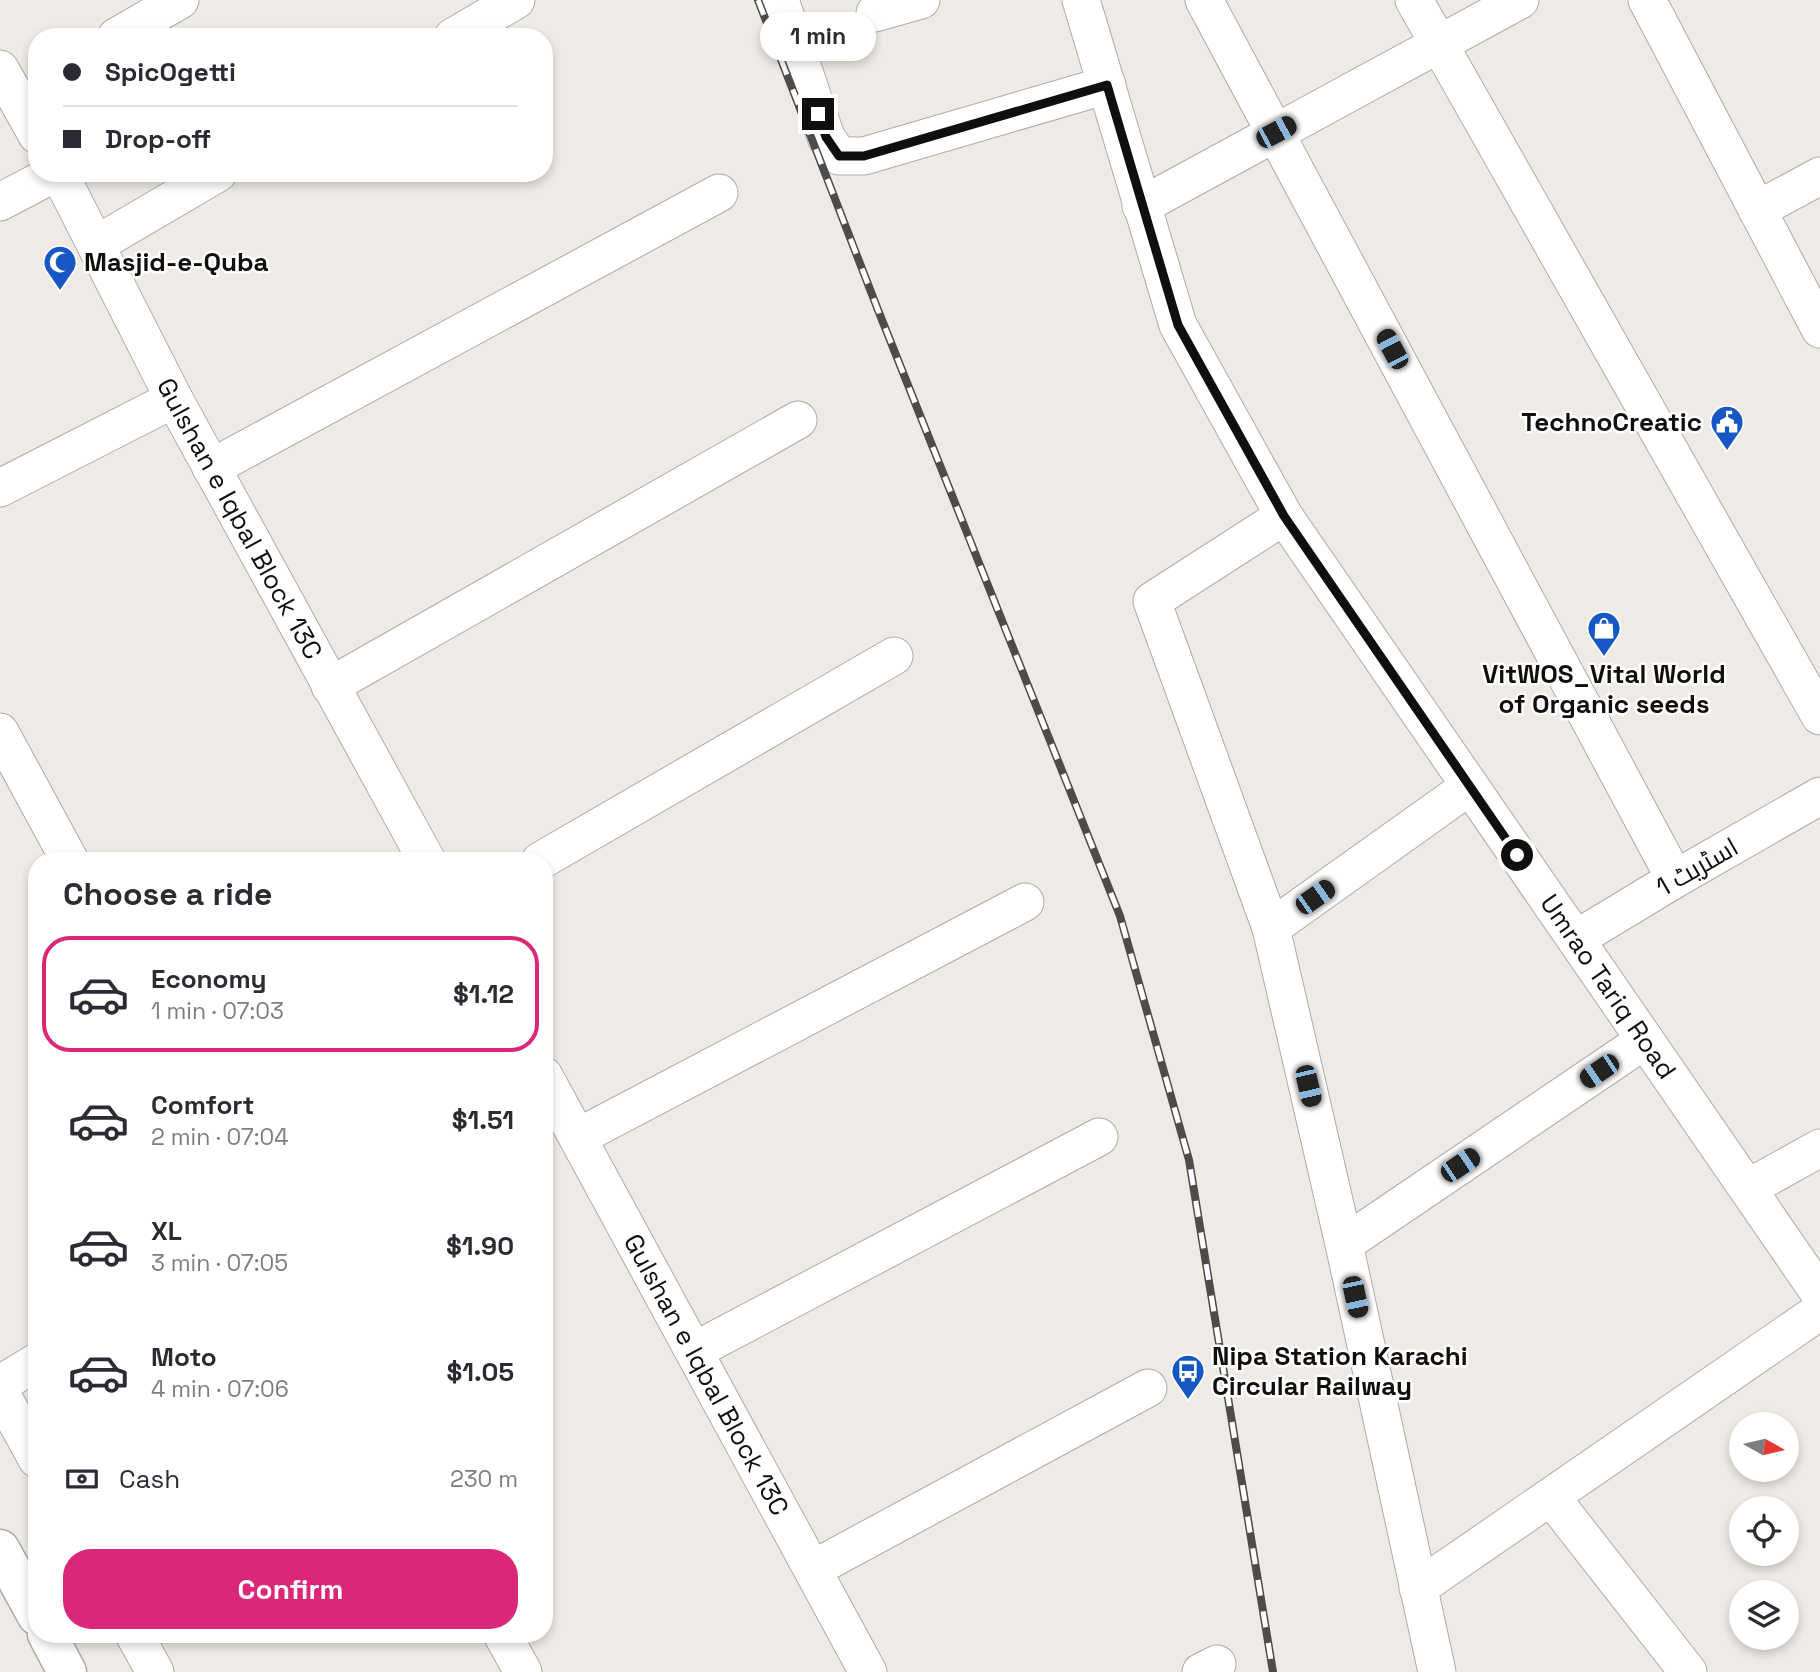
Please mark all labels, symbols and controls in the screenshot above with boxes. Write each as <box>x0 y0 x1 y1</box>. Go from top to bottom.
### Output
callout: 1 min <box>760 12 876 61</box>
text: 1 min <box>790 21 846 51</box>
text: SpicOgetti <box>105 55 236 89</box>
route end <box>802 98 834 130</box>
car <box>1253 113 1300 151</box>
text: Drop-off <box>105 122 211 156</box>
mosque icon: Masjid-e-Quba <box>41 243 79 292</box>
place label: Masjid-e-Quba <box>84 245 269 279</box>
car <box>1373 326 1412 372</box>
street label: Gulshan e Iqbal Block 13C <box>149 372 330 665</box>
public building icon: TechnoCreatic <box>1708 403 1746 452</box>
place label: TechnoCreatic <box>1521 405 1702 439</box>
shop icon: VitWOS_Vital World of Organic seeds <box>1585 609 1623 658</box>
place label: VitWOS_Vital World of Organic seeds <box>1482 657 1726 721</box>
street label: اسٹریٹ 1 <box>1650 830 1744 904</box>
route start <box>1501 839 1533 871</box>
text: Choose a ride <box>63 874 273 914</box>
car <box>1292 876 1339 918</box>
street label: Umrao Tariq Road <box>1533 887 1684 1086</box>
text: Economy <box>151 962 267 996</box>
icon: car <box>67 963 130 1026</box>
text: $1.12 <box>453 977 514 1011</box>
text: 1 min · 07:03 <box>151 996 284 1026</box>
car <box>1576 1051 1623 1091</box>
car <box>1294 1063 1323 1109</box>
text: Comfort <box>151 1088 254 1122</box>
icon: car <box>67 1089 130 1152</box>
text: $1.51 <box>452 1103 514 1137</box>
text: 2 min · 07:04 <box>151 1122 289 1152</box>
car <box>1437 1145 1484 1185</box>
text: XL <box>151 1214 182 1248</box>
icon: car <box>67 1215 130 1278</box>
street label: Gulshan e Iqbal Block 13C <box>616 1228 797 1522</box>
text: $1.90 <box>446 1229 514 1263</box>
text: 3 min · 07:05 <box>151 1248 288 1278</box>
car <box>1341 1274 1370 1320</box>
place label: Nipa Station Karachi Circular Railway <box>1212 1339 1468 1403</box>
text: Moto <box>151 1340 217 1374</box>
icon: car <box>67 1341 130 1404</box>
bus stop icon: Nipa Station Karachi Circular Railway <box>1169 1352 1207 1401</box>
text: $1.05 <box>447 1355 514 1389</box>
text: 4 min · 07:06 <box>151 1374 289 1404</box>
north arrow <box>1729 1412 1799 1482</box>
map controls <box>1729 1412 1799 1650</box>
icon: cash <box>63 1460 101 1498</box>
text: Cash <box>119 1462 180 1496</box>
text: 230 m <box>450 1464 518 1494</box>
button: locate <box>1729 1496 1799 1566</box>
button: Confirm <box>63 1549 518 1629</box>
button: layers <box>1729 1580 1799 1650</box>

